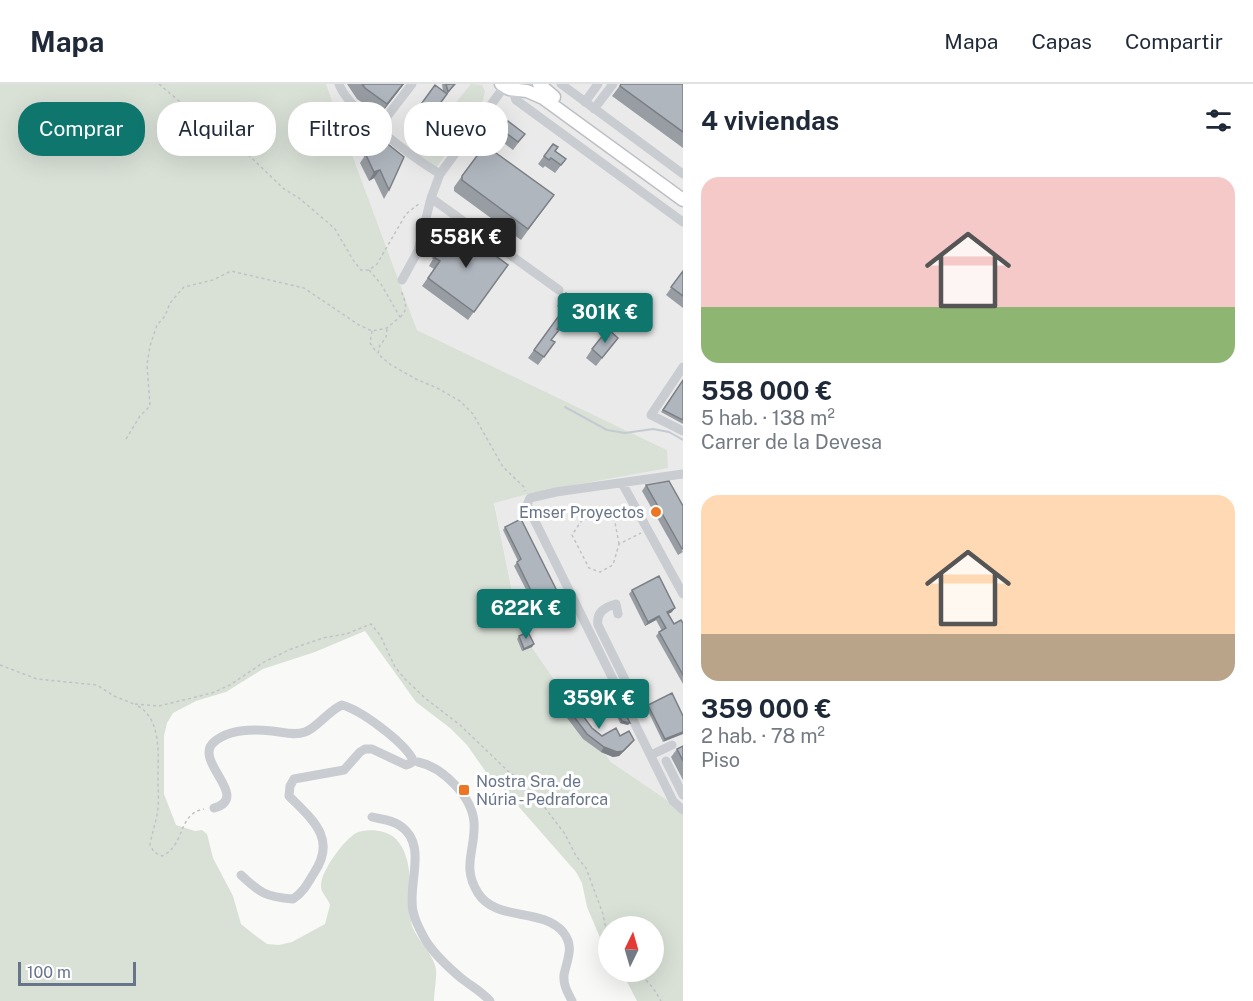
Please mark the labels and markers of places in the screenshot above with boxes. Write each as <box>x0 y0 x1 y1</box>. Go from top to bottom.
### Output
pin: 558K € <box>417 218 515 269</box>
pin: 301K € <box>556 293 654 344</box>
place label: Emser Proyectos <box>519 503 644 522</box>
marker: Emser Proyectos <box>649 505 663 519</box>
pin: 622K € <box>477 589 575 640</box>
pin: 359K € <box>550 679 648 730</box>
place label: Nostra Sra. de Núria - Pedraforca <box>476 772 608 809</box>
marker: Nostra Sra. de Núria - Pedraforca <box>457 783 471 797</box>

